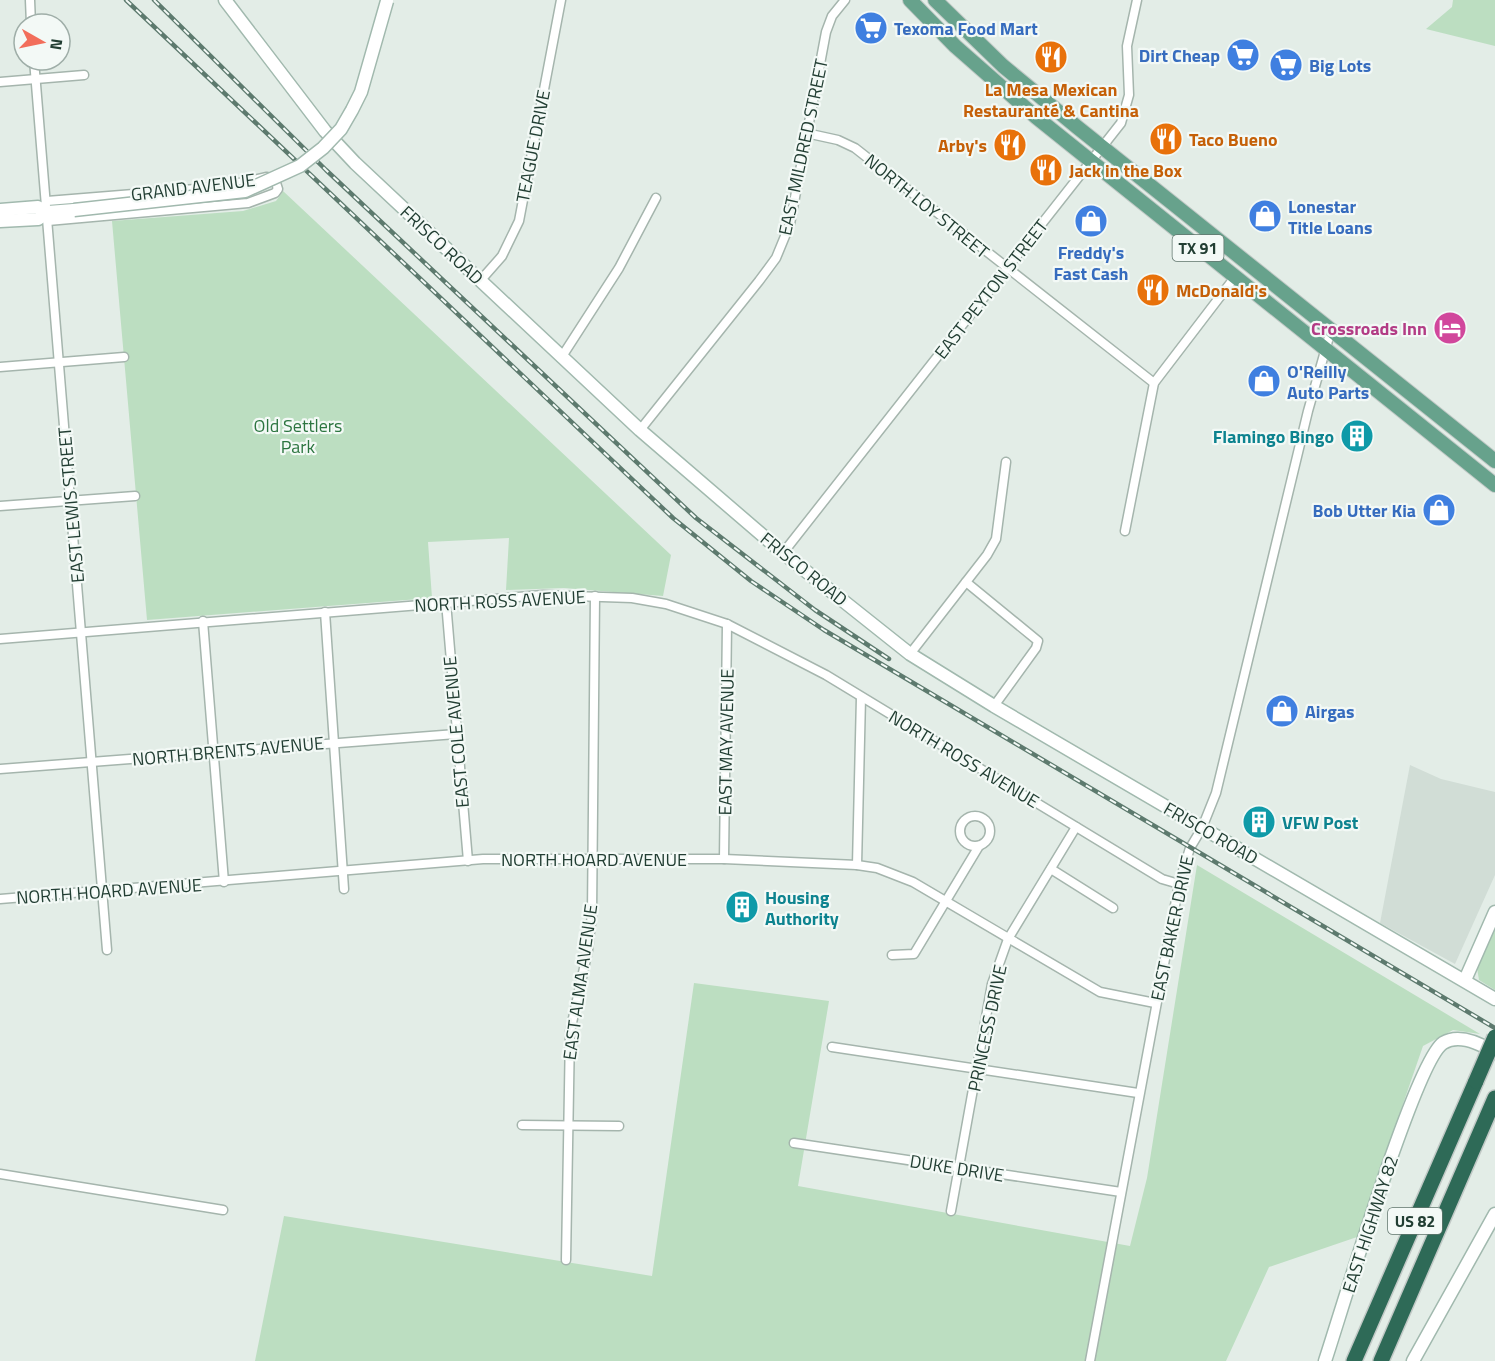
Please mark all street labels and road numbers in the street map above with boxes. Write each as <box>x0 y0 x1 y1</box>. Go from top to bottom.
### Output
street label: EAST MILDRED STREET <box>771 56 835 238</box>
street label: TEAGUE DRIVE <box>509 87 557 205</box>
street label: NORTH LOY STREET <box>859 147 996 265</box>
street label: GRAND AVENUE <box>129 166 257 208</box>
street label: FRISCO ROAD <box>394 199 490 291</box>
street label: EAST PEYTON STREET <box>928 213 1055 365</box>
road number: TX 91 <box>1172 235 1224 261</box>
street label: EAST LEWIS STREET <box>51 426 91 584</box>
street label: FRISCO ROAD <box>755 525 853 613</box>
street label: NORTH ROSS AVENUE <box>414 583 586 619</box>
street label: EAST COLE AVENUE <box>436 655 476 809</box>
street label: EAST MAY AVENUE <box>711 668 741 816</box>
street label: NORTH ROSS AVENUE <box>884 703 1044 815</box>
street label: NORTH BRENTS AVENUE <box>131 729 325 773</box>
street label: FRISCO ROAD <box>1159 795 1263 871</box>
street label: NORTH HOARD AVENUE <box>501 846 687 873</box>
street label: EAST BAKER DRIVE <box>1143 853 1201 1003</box>
street label: NORTH HOARD AVENUE <box>15 871 203 911</box>
street label: EAST ALMA AVENUE <box>556 902 604 1062</box>
street label: PRINCESS DRIVE <box>960 962 1014 1094</box>
street label: DUKE DRIVE <box>908 1147 1006 1189</box>
street label: EAST HIGHWAY 82 <box>1335 1152 1405 1296</box>
road number: US 82 <box>1388 1208 1442 1234</box>

